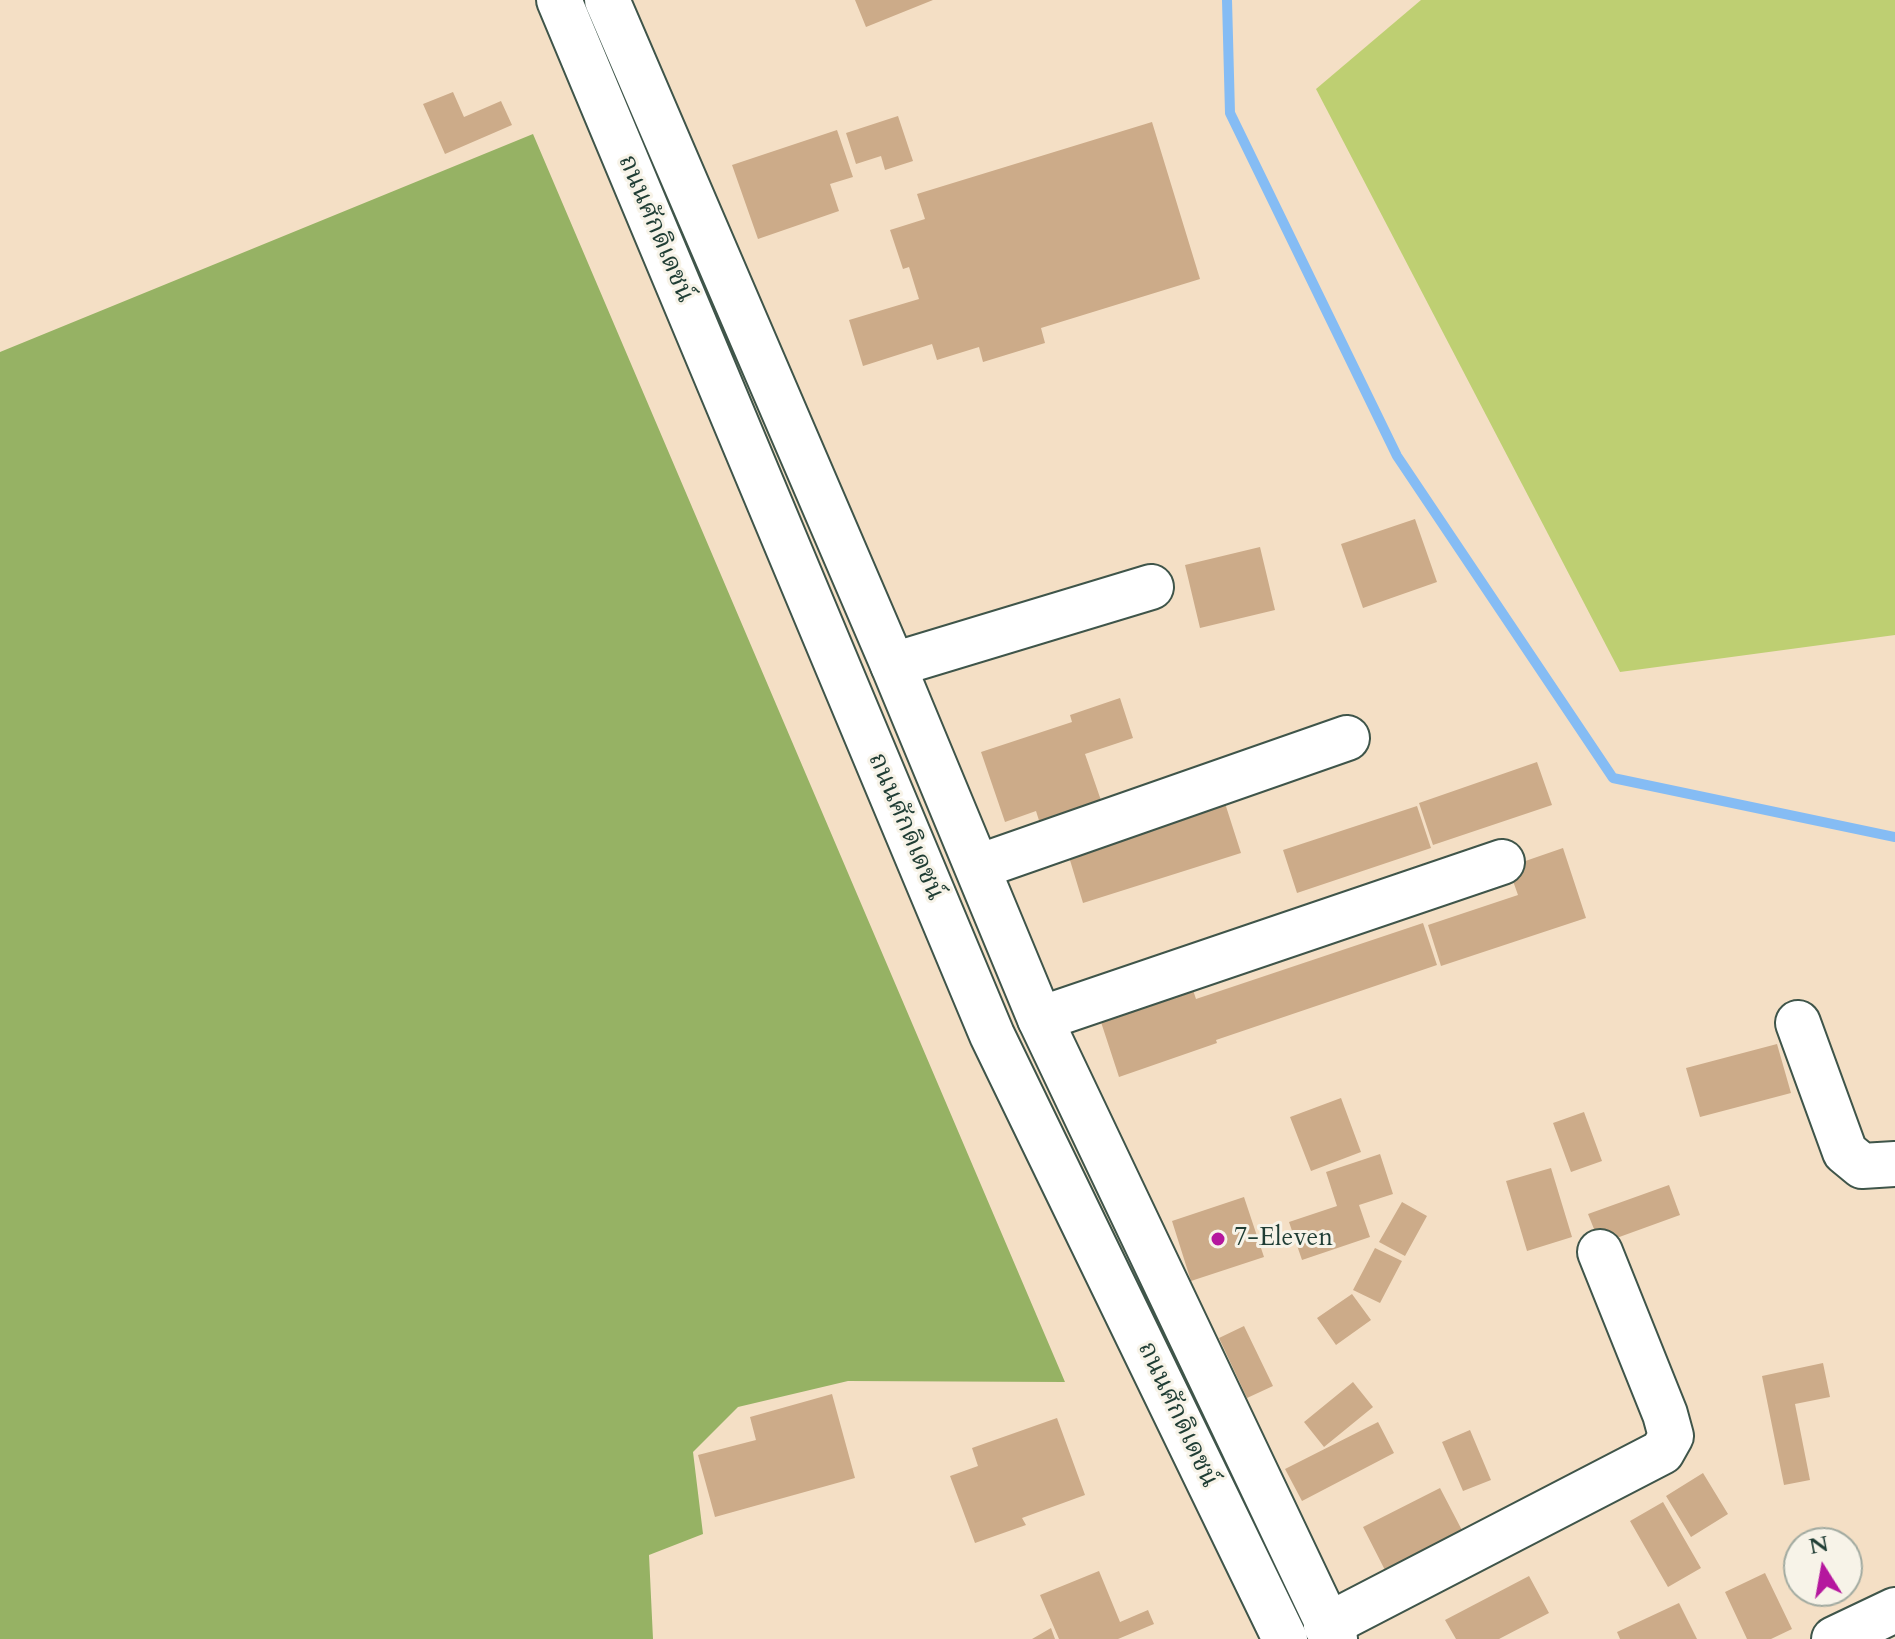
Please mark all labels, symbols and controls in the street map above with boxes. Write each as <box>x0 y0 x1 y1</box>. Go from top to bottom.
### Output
street label: ถนนศักดิเดชน์ <box>610 150 700 308</box>
street label: ถนนศักดิเดชน์ <box>860 748 950 906</box>
place label: 7-Eleven <box>1234 1223 1333 1255</box>
marker: 7-Eleven <box>1209 1230 1227 1248</box>
street label: ถนนศักดิเดชน์ <box>1130 1337 1224 1493</box>
north arrow <box>1783 1527 1863 1607</box>
text: N <box>1807 1529 1831 1562</box>

